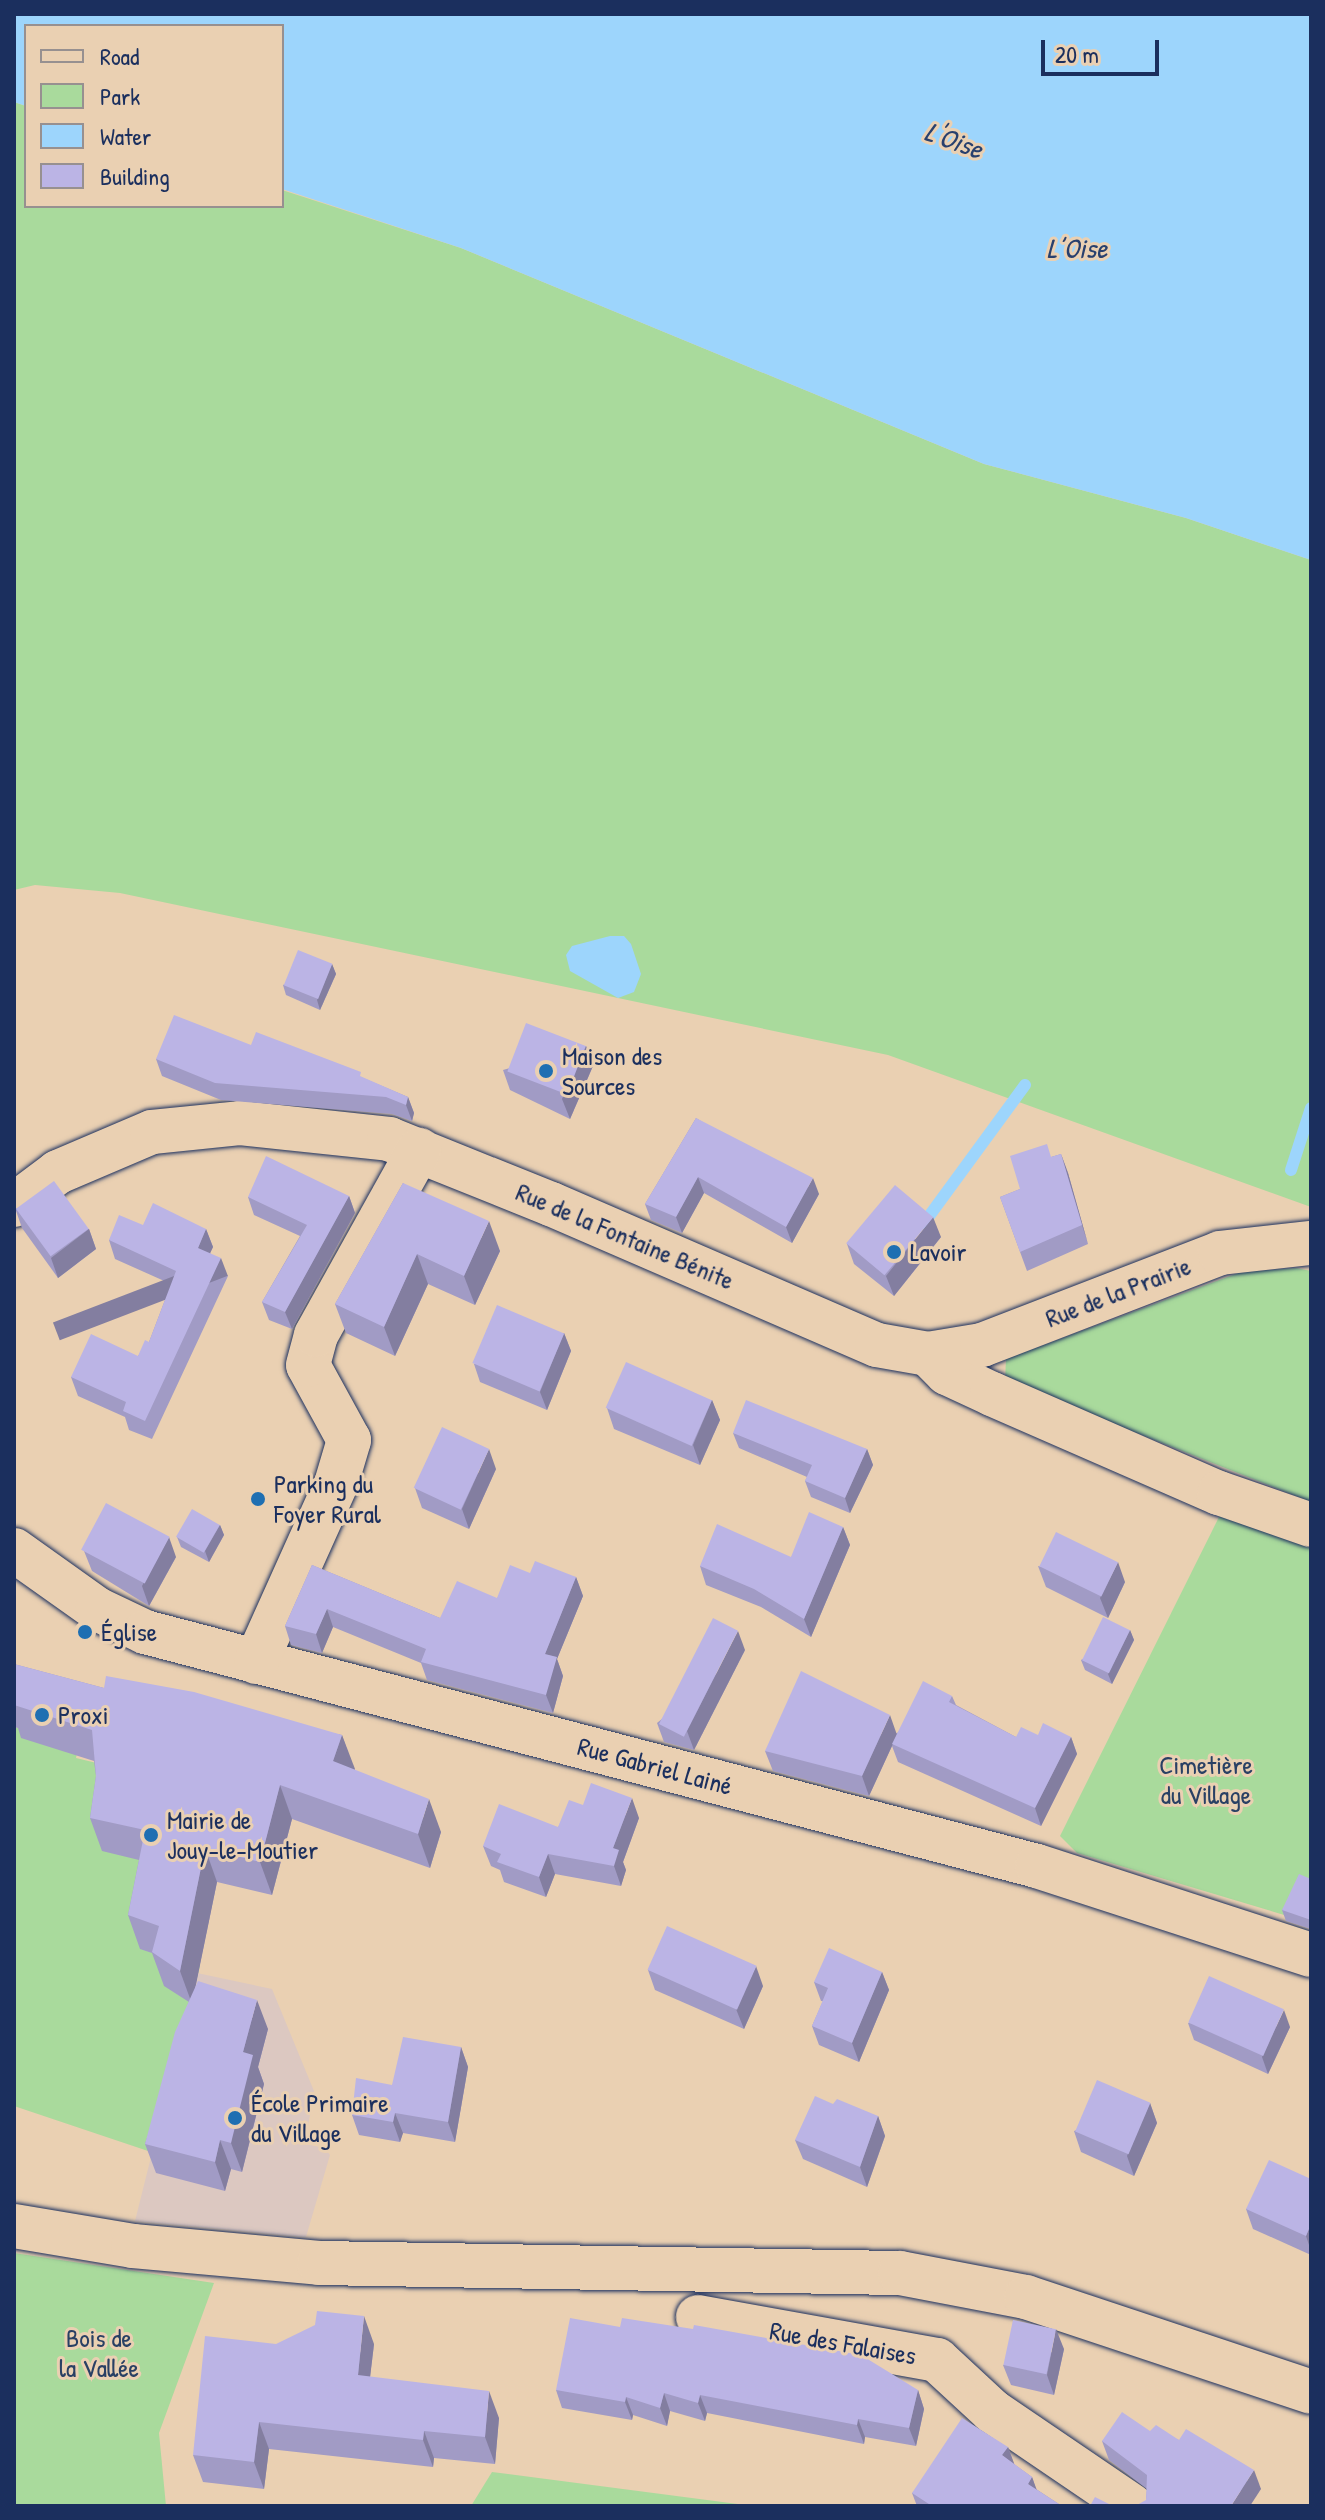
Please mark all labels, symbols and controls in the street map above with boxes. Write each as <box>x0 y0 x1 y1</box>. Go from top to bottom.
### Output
legend <box>24 24 284 208</box>
scale bar <box>1045 24 1163 74</box>
text: 20 m <box>1055 38 1099 70</box>
text: Road <box>100 40 139 72</box>
text: Park <box>100 80 140 112</box>
water label: L'Oise <box>921 114 987 166</box>
text: Water <box>100 120 151 152</box>
text: Building <box>100 160 170 192</box>
water label: L’Oise <box>1047 231 1107 265</box>
place label: Maison des Sources <box>562 1040 662 1102</box>
marker: Maison des Sources <box>537 1062 555 1080</box>
street label: Rue de la Fontaine Bénite <box>511 1176 739 1296</box>
place label: Lavoir <box>910 1236 967 1268</box>
marker: Lavoir <box>885 1243 903 1261</box>
street label: Rue de la Prairie <box>1041 1250 1195 1334</box>
place label: Parking du Foyer Rural <box>274 1468 381 1530</box>
marker: Parking du Foyer Rural <box>249 1490 267 1508</box>
place label: Église <box>101 1616 157 1648</box>
marker: Église <box>76 1623 94 1641</box>
place label: Proxi <box>58 1699 108 1731</box>
marker: Proxi <box>33 1706 51 1724</box>
street label: Rue Gabriel Lainé <box>574 1730 736 1802</box>
park label: Cimetière du Village <box>1159 1749 1253 1810</box>
place label: Mairie de Jouy-le-Moutier <box>167 1804 318 1866</box>
marker: Mairie de Jouy-le-Moutier <box>142 1826 160 1844</box>
place label: École Primaire du Village <box>251 2087 389 2148</box>
marker: École Primaire du Village <box>226 2109 244 2127</box>
street label: Rue des Falaises <box>767 2315 919 2371</box>
park label: Bois de la Vallée <box>59 2322 139 2384</box>

